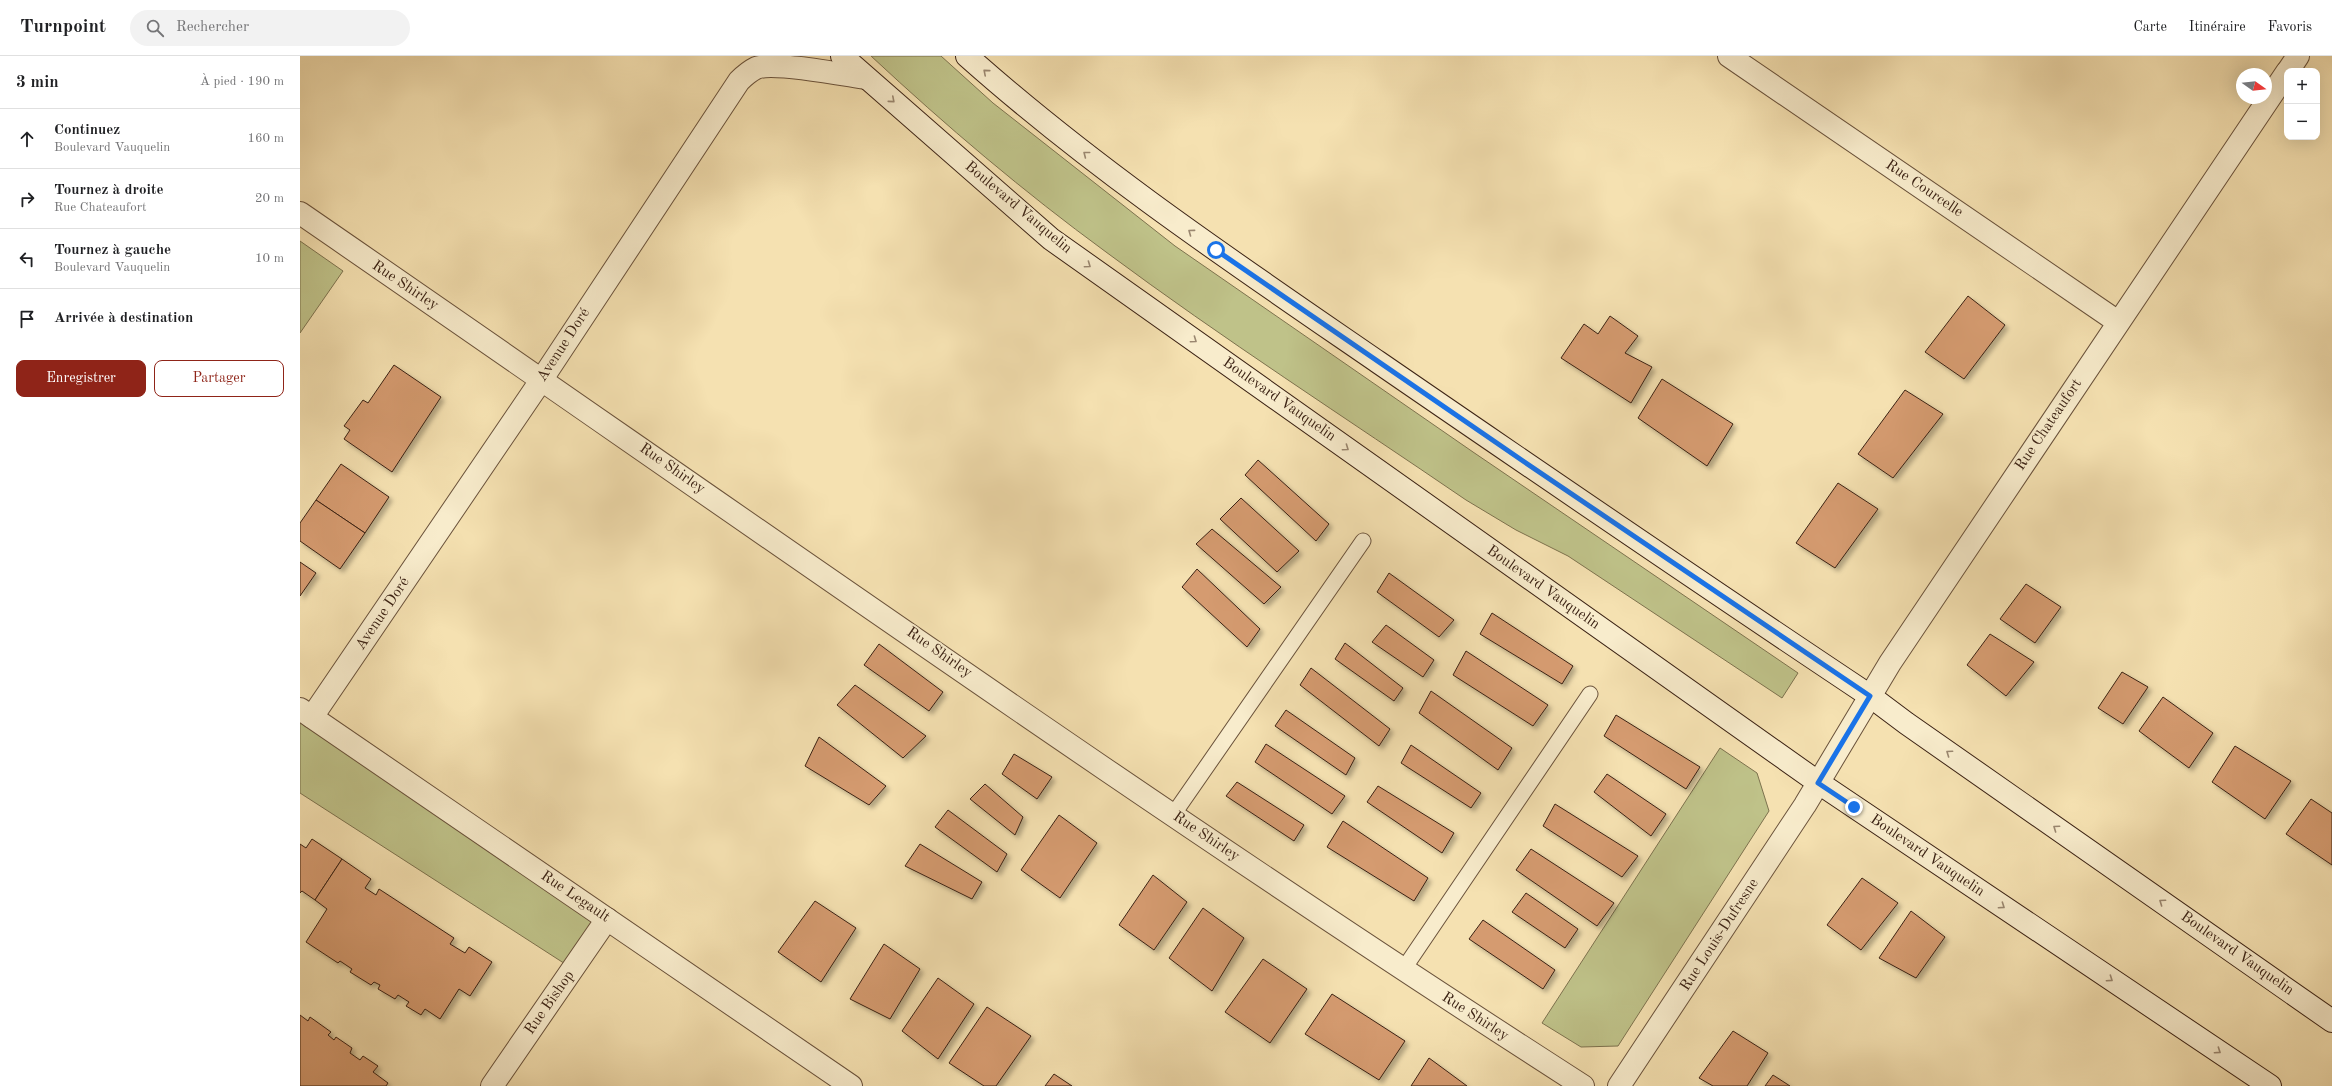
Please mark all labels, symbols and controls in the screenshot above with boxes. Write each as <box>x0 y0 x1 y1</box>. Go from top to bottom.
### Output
search box <box>130 10 410 46</box>
icon: search <box>144 17 166 39</box>
text: Turnpoint <box>20 18 106 37</box>
text: Rechercher <box>176 20 249 35</box>
text: Carte <box>2133 20 2167 34</box>
text: Itinéraire <box>2189 20 2246 34</box>
text: Favoris <box>2268 20 2312 34</box>
north arrow <box>2236 68 2272 104</box>
map controls <box>2284 68 2320 140</box>
button: + <box>2284 68 2320 104</box>
one-way arrow <box>983 70 990 77</box>
text: 3 min <box>16 74 59 91</box>
text: À pied · 190 m <box>200 75 284 88</box>
one-way arrow <box>887 96 895 103</box>
button: − <box>2284 104 2320 140</box>
text: Continuez <box>54 123 120 138</box>
icon: ahead <box>16 128 38 150</box>
text: 160 m <box>247 132 284 145</box>
text: Boulevard Vauquelin <box>54 141 170 154</box>
one-way arrow <box>1084 152 1091 159</box>
street label: Rue Courcelle <box>1883 158 1966 220</box>
street label: Boulevard Vauquelin <box>962 159 1074 257</box>
text: Tournez à droite <box>54 183 164 198</box>
icon: right <box>16 188 38 210</box>
text: 20 m <box>255 192 284 205</box>
text: Rue Chateaufort <box>54 201 147 214</box>
one-way arrow <box>1188 230 1195 237</box>
route start <box>1207 241 1225 259</box>
text: Tournez à gauche <box>54 243 171 258</box>
icon: left <box>16 248 38 270</box>
text: 10 m <box>255 252 284 265</box>
street label: Rue Shirley <box>369 258 441 314</box>
one-way arrow <box>1084 260 1091 268</box>
text: Boulevard Vauquelin <box>54 261 170 274</box>
street label: Avenue Doré <box>535 306 593 384</box>
icon: arrive <box>16 308 38 330</box>
text: Arrivée à destination <box>54 311 193 326</box>
one-way arrow <box>1190 335 1197 343</box>
street label: Boulevard Vauquelin <box>1220 355 1338 445</box>
button: Enregistrer <box>16 360 146 397</box>
button: Partager <box>154 360 284 397</box>
street label: Rue Chateaufort <box>2013 377 2085 473</box>
street label: Rue Shirley <box>636 441 708 497</box>
one-way arrow <box>1341 443 1348 450</box>
street label: Boulevard Vauquelin <box>1484 543 1602 633</box>
street label: Avenue Doré <box>353 575 413 653</box>
street label: Rue Shirley <box>903 625 975 681</box>
one-way arrow <box>1946 750 1953 758</box>
route end <box>1845 798 1863 816</box>
street label: Rue Shirley <box>1170 809 1242 865</box>
street label: Boulevard Vauquelin <box>1867 812 1987 900</box>
one-way arrow <box>2053 826 2060 833</box>
street label: Rue Legault <box>538 869 612 925</box>
street label: Rue Louis-Dufresne <box>1678 876 1762 994</box>
one-way arrow <box>2160 900 2167 907</box>
one-way arrow <box>1998 901 2005 909</box>
street label: Boulevard Vauquelin <box>2178 909 2296 999</box>
street label: Rue Bishop <box>523 968 578 1038</box>
one-way arrow <box>2106 974 2113 981</box>
street label: Rue Shirley <box>1439 990 1511 1044</box>
one-way arrow <box>2214 1046 2221 1054</box>

